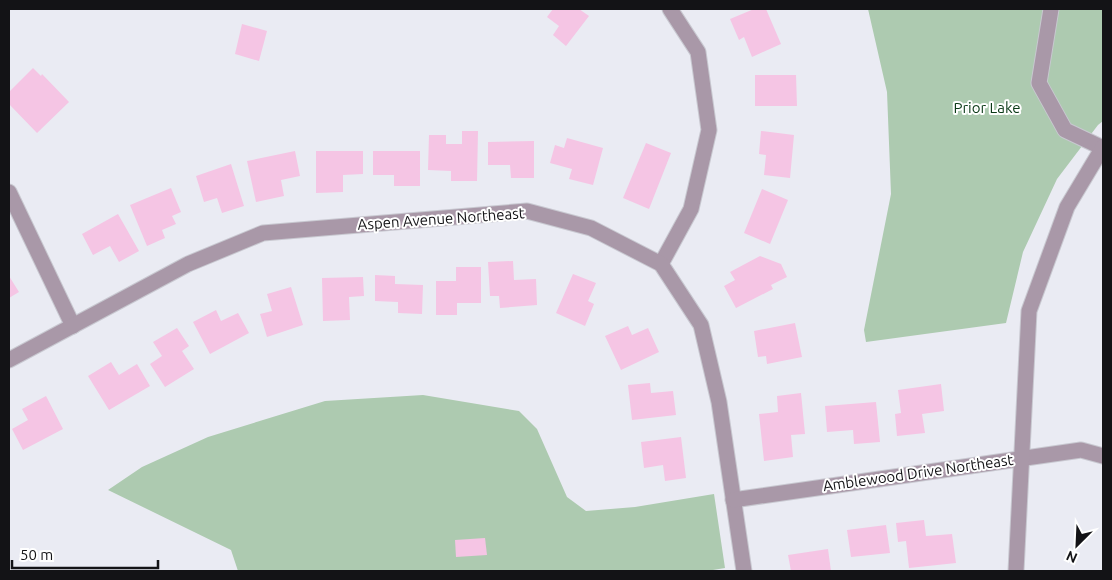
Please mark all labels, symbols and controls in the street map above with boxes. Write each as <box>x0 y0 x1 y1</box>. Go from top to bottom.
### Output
park label: Prior Lake <box>953 99 1021 116</box>
street label: Aspen Avenue Northeast <box>357 204 525 233</box>
street label: Amblewood Drive Northeast <box>822 451 1014 494</box>
north arrow <box>1052 520 1102 570</box>
scale bar <box>12 538 159 570</box>
text: 50 m <box>20 546 53 563</box>
text: N <box>1064 547 1080 566</box>

